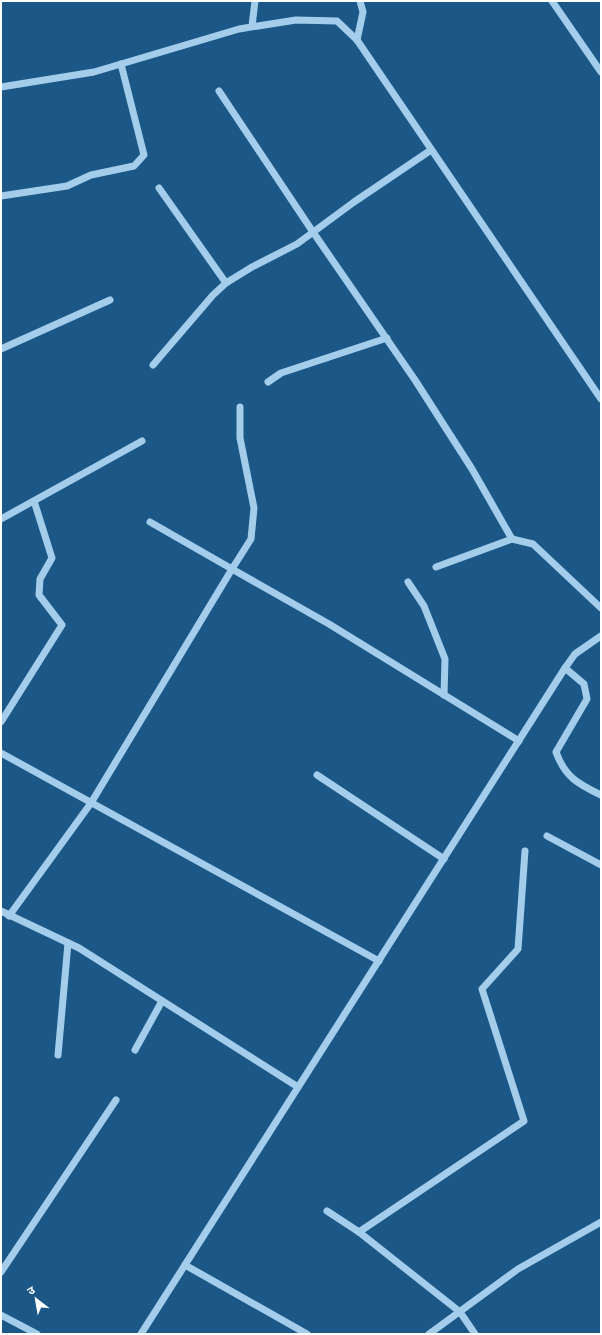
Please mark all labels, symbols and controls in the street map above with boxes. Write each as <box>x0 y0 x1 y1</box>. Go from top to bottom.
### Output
north arrow <box>16 1279 56 1319</box>
text: उ <box>24 1282 37 1297</box>

